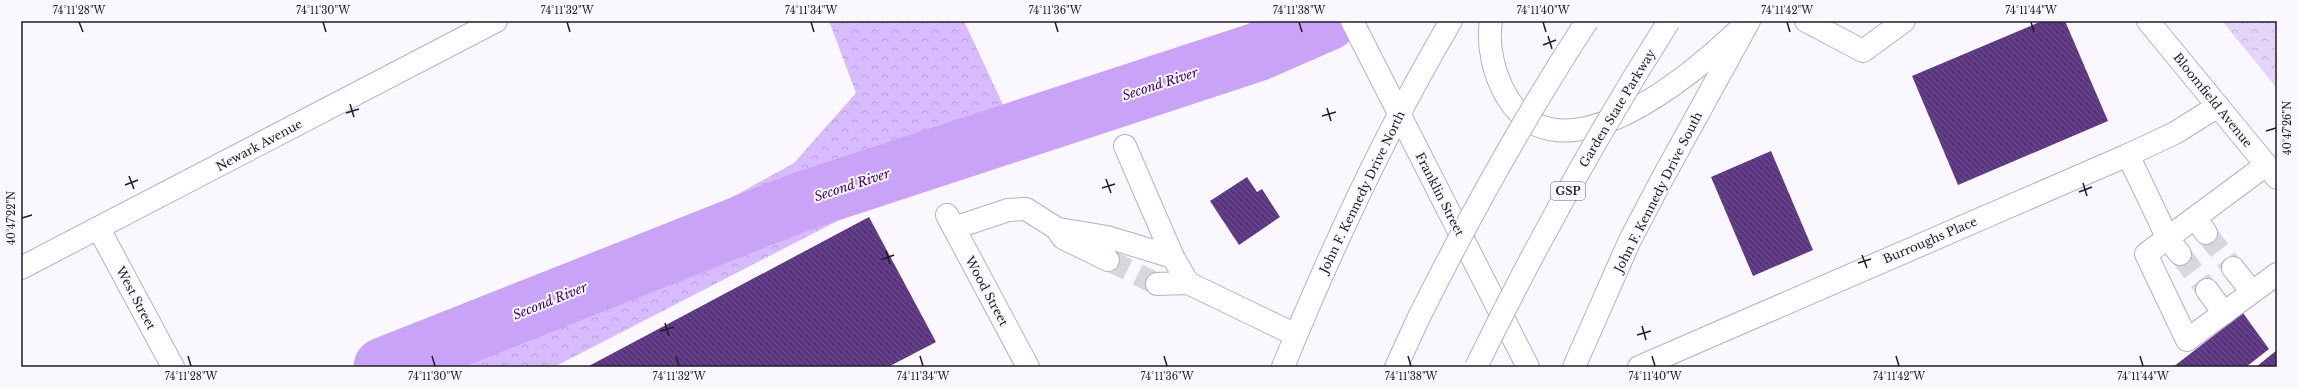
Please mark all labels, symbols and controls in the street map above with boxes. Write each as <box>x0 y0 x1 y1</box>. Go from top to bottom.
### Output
text: 74°11'28"W <box>53 4 106 17</box>
text: 74°11'30"W <box>296 4 350 17</box>
text: 74°11'32"W <box>541 4 594 17</box>
text: 74°11'34"W <box>785 4 837 17</box>
text: 74°11'36"W <box>1028 4 1082 17</box>
text: 74°11'38"W <box>1273 4 1326 17</box>
text: 74°11'40"W <box>1516 4 1570 17</box>
text: 74°11'42"W <box>1761 4 1813 17</box>
text: 74°11'44"W <box>2005 4 2057 17</box>
street label: Garden State Parkway <box>1576 46 1658 170</box>
street label: Bloomfield Avenue <box>2170 50 2256 150</box>
water label: Second River <box>1120 63 1201 104</box>
text: 40°47'26"N <box>2281 101 2294 155</box>
street label: John F. Kennedy Drive North <box>1315 108 1408 277</box>
street label: John F. Kennedy Drive South <box>1610 109 1705 277</box>
street label: Newark Avenue <box>213 116 305 174</box>
street label: Franklin Street <box>1412 150 1468 239</box>
water label: Second River <box>812 164 893 205</box>
road number: GSP <box>1551 182 1585 200</box>
text: 40°47'22"N <box>5 191 18 245</box>
street label: Burroughs Place <box>1881 213 1979 267</box>
street label: Wood Street <box>962 253 1012 329</box>
street label: West Street <box>113 263 159 333</box>
water label: Second River <box>510 278 591 324</box>
text: 74°11'28"W <box>165 370 218 383</box>
text: 74°11'30"W <box>408 370 462 383</box>
text: 74°11'32"W <box>653 370 706 383</box>
text: 74°11'34"W <box>897 370 949 383</box>
text: 74°11'36"W <box>1140 370 1194 383</box>
text: 74°11'38"W <box>1385 370 1438 383</box>
text: 74°11'40"W <box>1628 370 1682 383</box>
text: 74°11'42"W <box>1873 370 1925 383</box>
text: 74°11'44"W <box>2117 370 2169 383</box>

